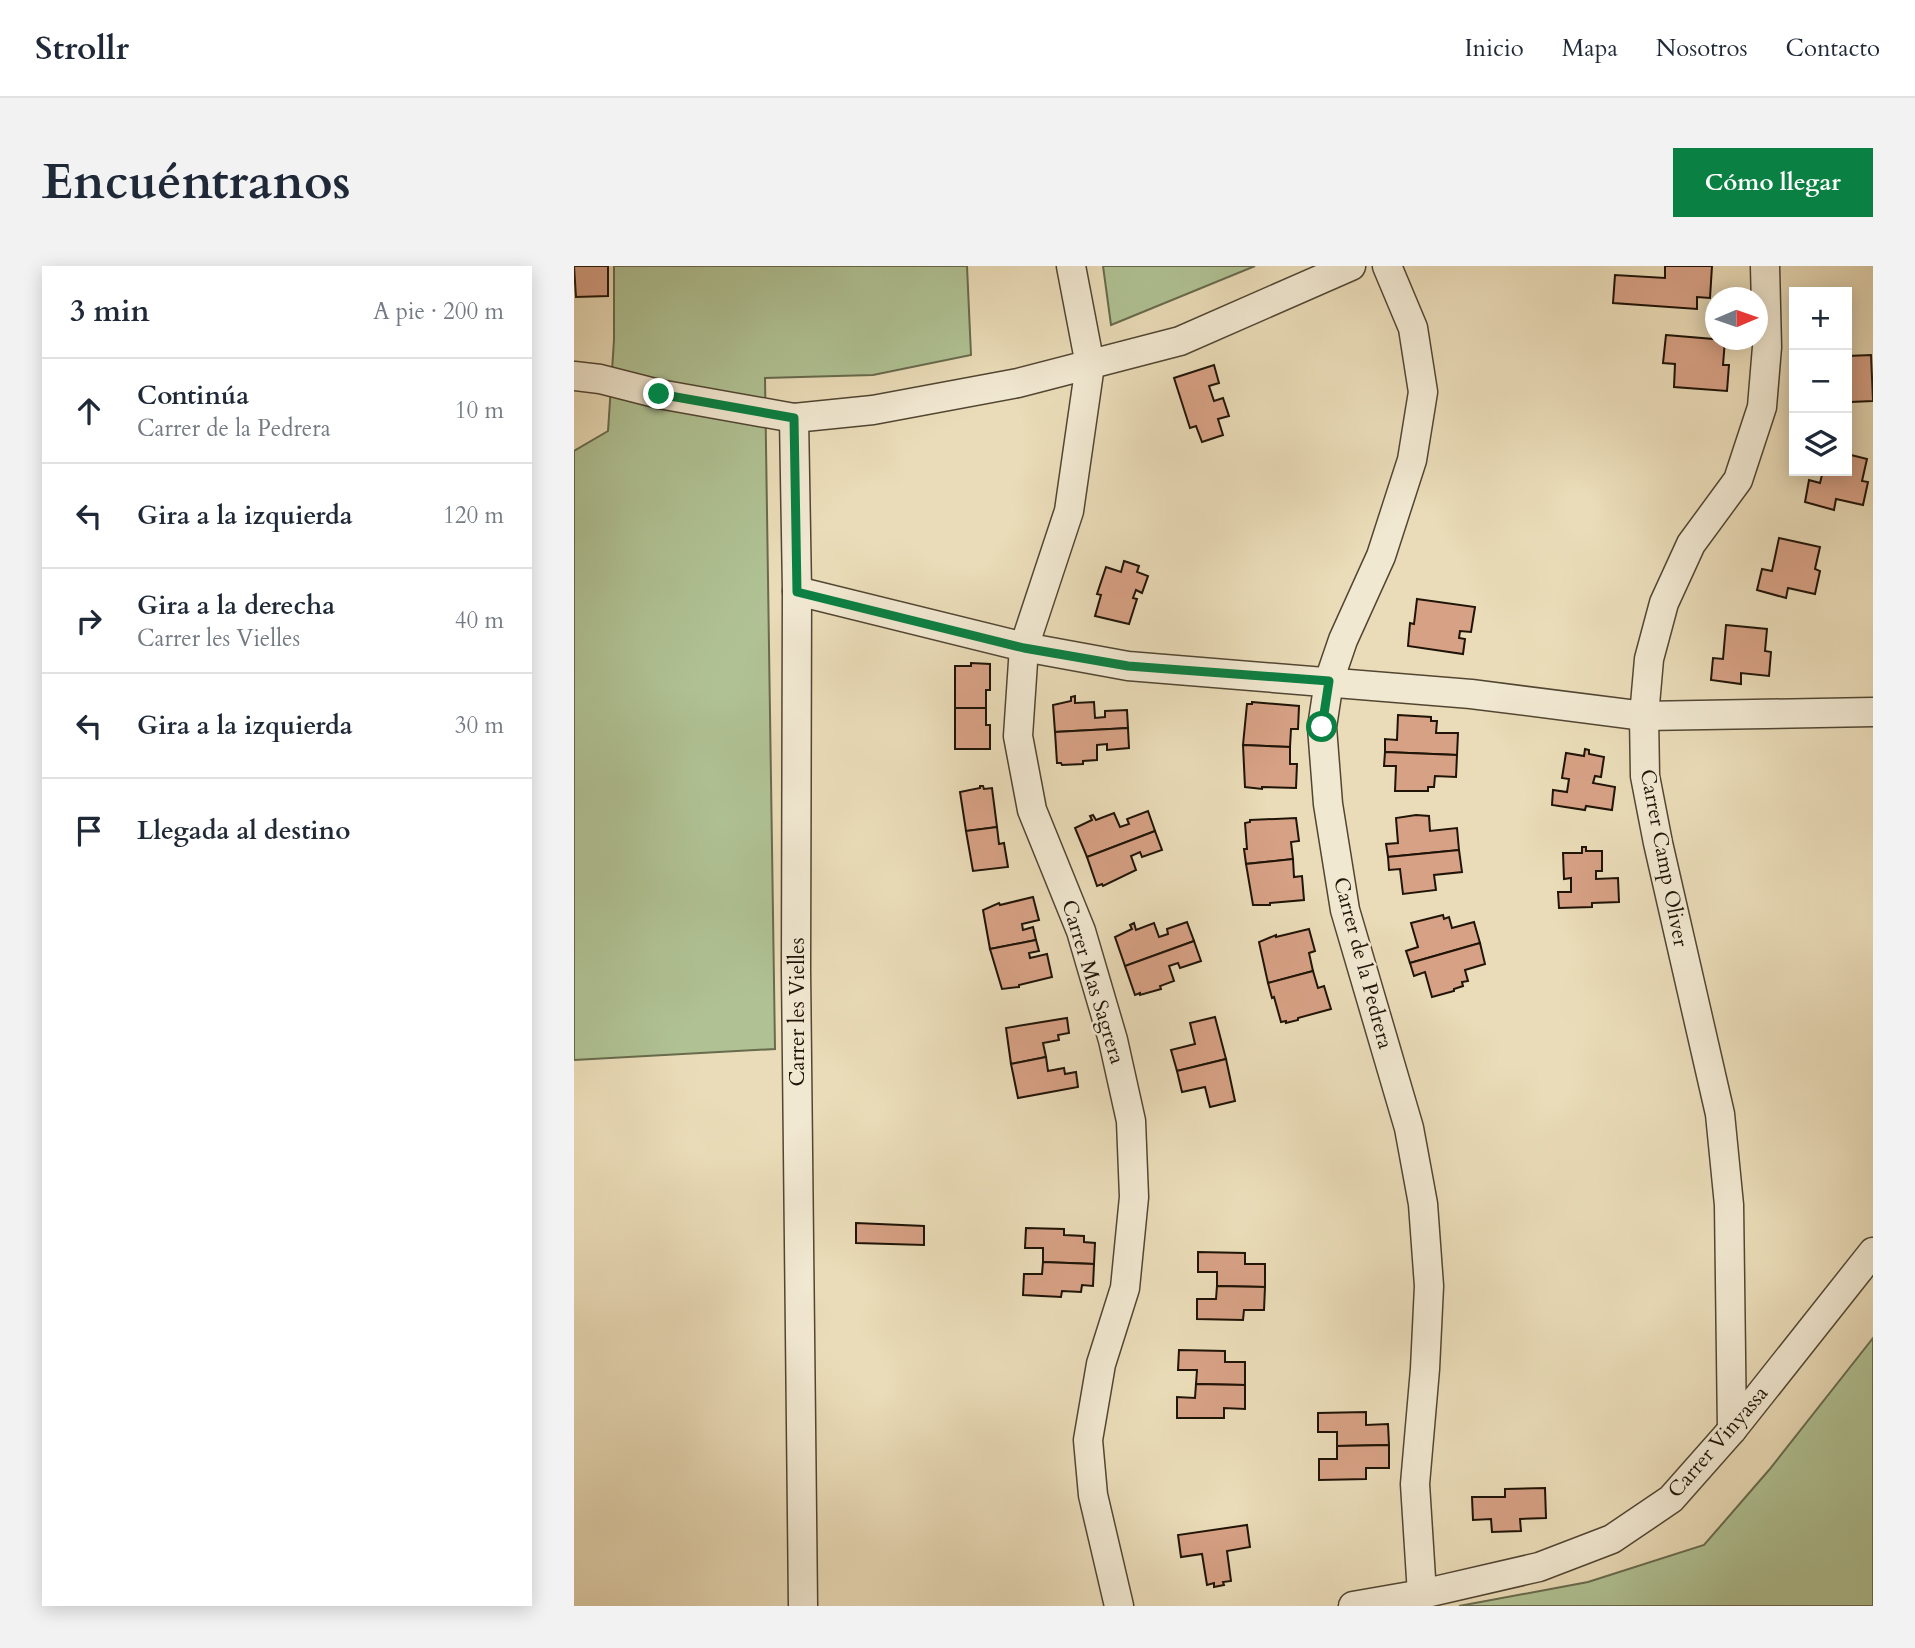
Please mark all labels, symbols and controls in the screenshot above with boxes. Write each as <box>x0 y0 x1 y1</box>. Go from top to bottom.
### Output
text: Strollr <box>35 26 129 71</box>
text: Inicio <box>1464 32 1524 65</box>
text: Mapa <box>1562 32 1618 65</box>
text: Nosotros <box>1656 32 1748 65</box>
text: Contacto <box>1786 32 1880 65</box>
button: Cómo llegar <box>1673 148 1873 217</box>
text: Encuéntranos <box>42 149 351 216</box>
north arrow <box>1705 287 1768 350</box>
map controls <box>1789 287 1852 476</box>
button: + <box>1789 287 1852 350</box>
text: 3 min <box>70 291 150 332</box>
text: A pie · 200 m <box>373 296 504 327</box>
button: − <box>1789 350 1852 413</box>
text: Continúa <box>137 378 249 413</box>
route end <box>643 378 674 409</box>
icon: ahead <box>70 392 108 430</box>
text: 10 m <box>455 395 504 426</box>
text: Carrer de la Pedrera <box>137 413 331 444</box>
button: layers <box>1789 413 1852 476</box>
icon: left <box>70 497 108 535</box>
text: Gira a la izquierda <box>137 498 353 533</box>
text: 120 m <box>443 500 504 531</box>
text: Gira a la derecha <box>137 588 335 623</box>
icon: right <box>70 602 108 640</box>
text: 40 m <box>455 605 504 636</box>
text: Carrer les Vielles <box>137 623 300 654</box>
icon: left <box>70 707 108 745</box>
text: Gira a la izquierda <box>137 708 353 743</box>
text: 30 m <box>455 710 504 741</box>
route start <box>1306 711 1337 742</box>
street label: Carrer Camp Oliver <box>1633 767 1695 950</box>
icon: arrive <box>70 812 108 850</box>
text: Llegada al destino <box>137 813 351 848</box>
street label: Carrer de la Pedrera <box>1326 874 1400 1052</box>
street label: Carrer Mas Sagrera <box>1054 896 1132 1068</box>
street label: Carrer les Vielles <box>783 938 812 1086</box>
street label: Carrer Vinyassa <box>1661 1380 1775 1504</box>

